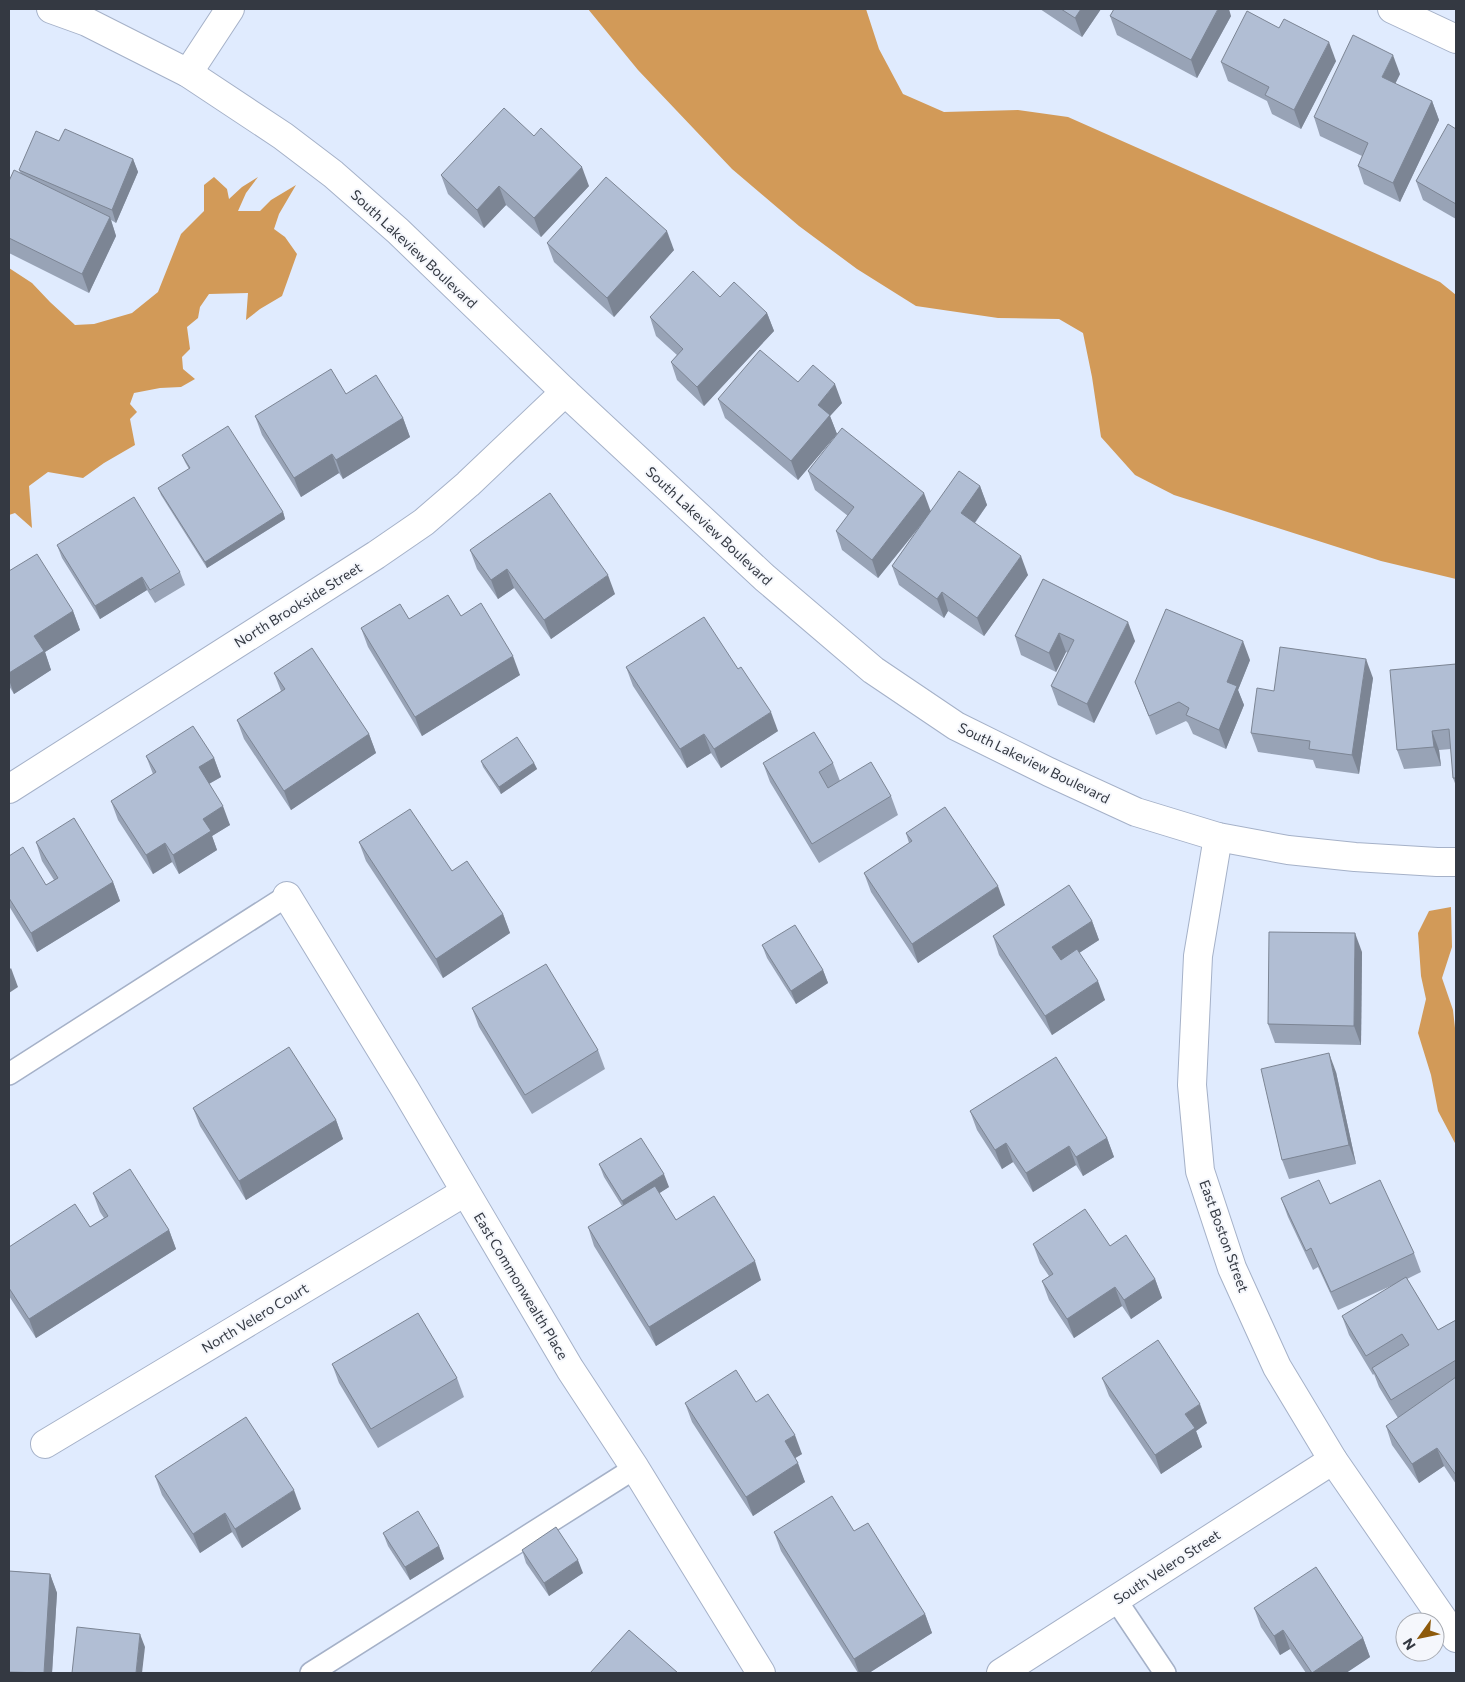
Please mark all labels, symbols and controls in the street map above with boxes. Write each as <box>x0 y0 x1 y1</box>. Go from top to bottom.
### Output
street label: South Lakeview Boulevard <box>348 186 481 312</box>
street label: South Lakeview Boulevard <box>643 463 776 589</box>
street label: North Brookside Street <box>231 558 365 651</box>
street label: South Lakeview Boulevard <box>956 718 1113 807</box>
street label: East Boston Street <box>1196 1177 1253 1295</box>
street label: East Commonwealth Place <box>471 1209 572 1362</box>
street label: North Velero Court <box>198 1279 311 1356</box>
street label: South Velero Street <box>1110 1526 1223 1607</box>
north arrow <box>1395 1612 1445 1662</box>
text: N <box>1399 1635 1419 1653</box>

